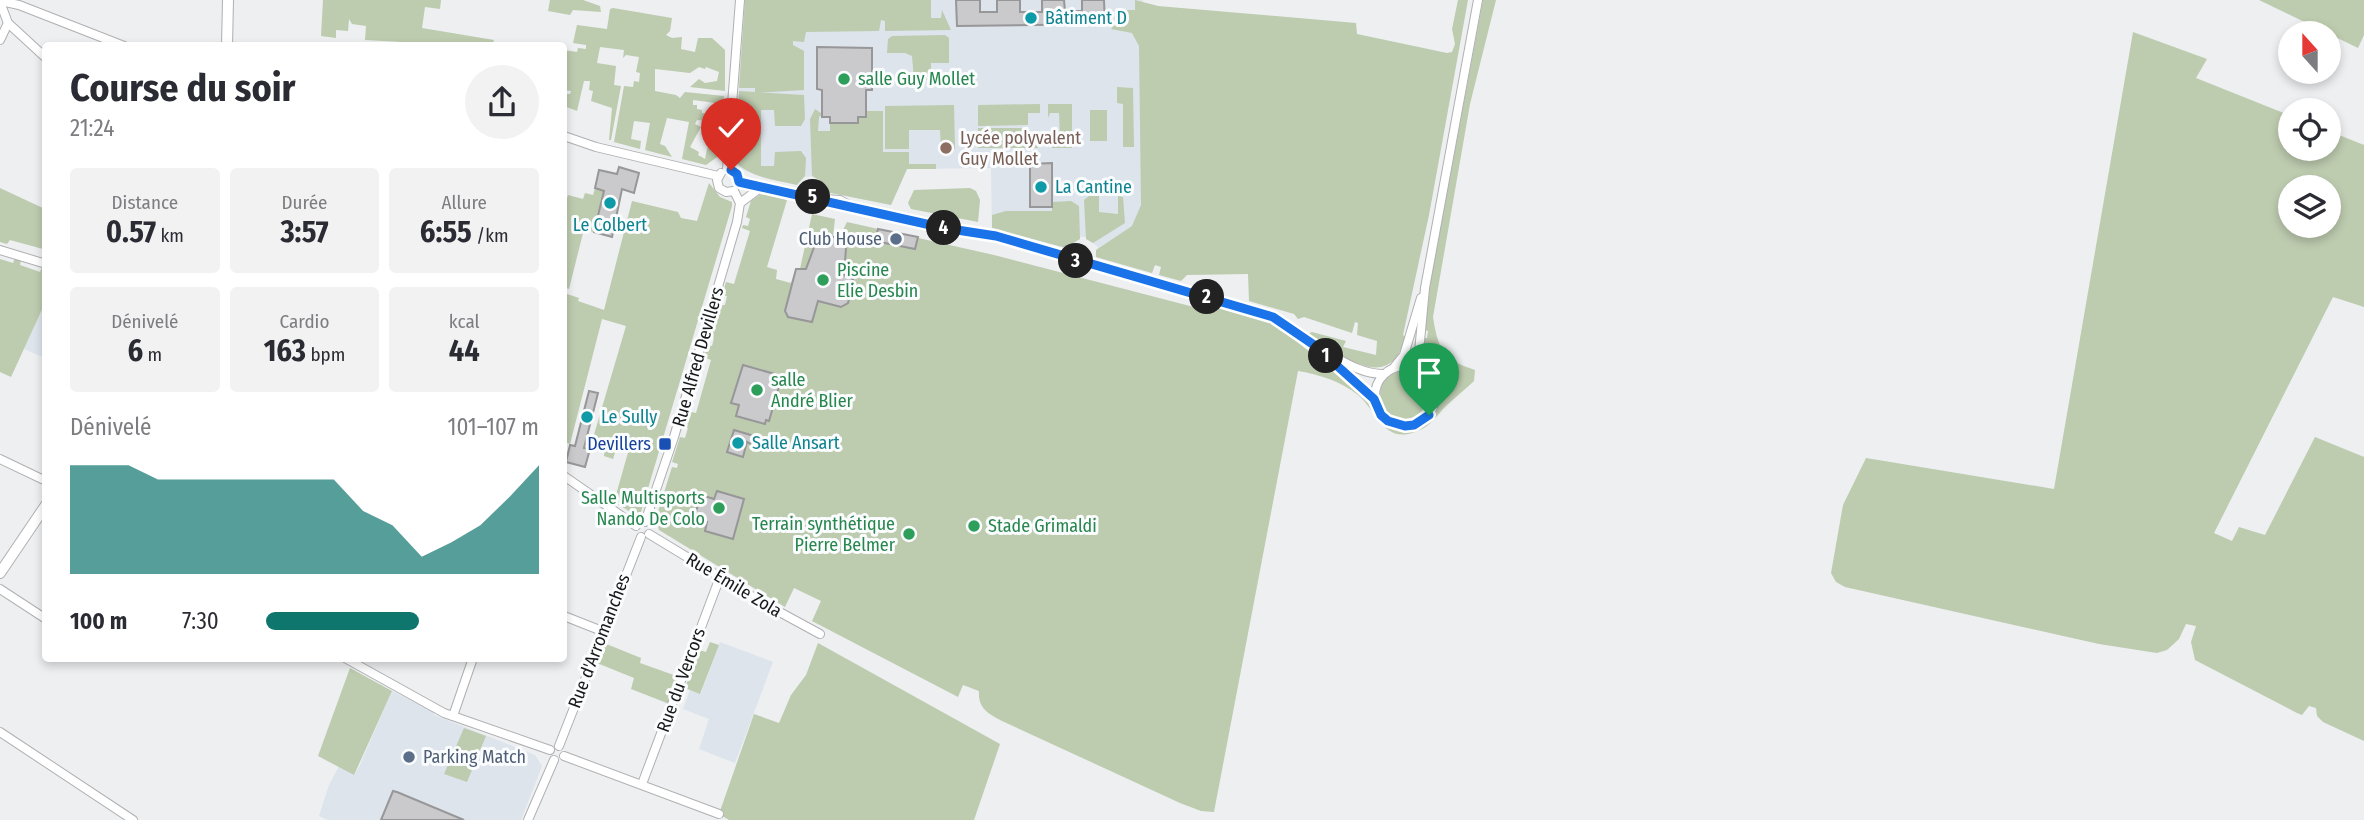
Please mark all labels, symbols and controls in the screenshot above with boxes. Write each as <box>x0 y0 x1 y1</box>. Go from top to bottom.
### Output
place label: Bâtiment D <box>1045 7 1127 29</box>
marker: Bâtiment D <box>1023 10 1039 26</box>
north arrow <box>2278 21 2342 84</box>
map controls <box>2278 21 2341 238</box>
text: Course du soir <box>70 65 296 111</box>
button: share <box>465 65 539 139</box>
place label: salle Guy Mollet <box>858 68 975 90</box>
marker: salle Guy Mollet <box>836 71 852 87</box>
pin <box>701 98 761 170</box>
button: locate <box>2278 98 2341 161</box>
icon: check <box>712 109 750 147</box>
text: 21:24 <box>70 114 114 142</box>
place label: Lycée polyvalent Guy Mollet <box>960 127 1081 170</box>
marker: Lycée polyvalent Guy Mollet <box>938 140 954 156</box>
button: layers <box>2278 175 2341 238</box>
place label: La Cantine <box>1055 176 1132 198</box>
marker: La Cantine <box>1033 179 1049 195</box>
pin: 5 <box>796 180 830 214</box>
text: 5 <box>808 185 817 208</box>
text: Distance <box>112 191 178 214</box>
text: Durée <box>282 191 327 214</box>
text: Allure <box>441 191 487 214</box>
marker: Le Colbert <box>602 195 618 211</box>
pin: 4 <box>926 210 962 246</box>
text: 0.57 <box>106 214 156 250</box>
text: 3:57 <box>280 214 329 250</box>
text: 6:55 <box>420 214 472 250</box>
place label: Le Colbert <box>573 214 647 236</box>
text: 4 <box>939 216 948 239</box>
text: km <box>156 224 184 247</box>
text: /km <box>472 224 509 247</box>
place label: Club House <box>799 228 882 250</box>
marker: Club House <box>888 231 904 247</box>
pin: 3 <box>1058 244 1094 278</box>
text: 3 <box>1071 249 1080 272</box>
place label: Piscine Elie Desbin <box>837 259 918 302</box>
marker: Piscine Elie Desbin <box>815 272 831 288</box>
pin: 2 <box>1190 280 1224 314</box>
street label: Rue Alfred Devillers <box>668 284 729 429</box>
text: 2 <box>1202 285 1211 308</box>
text: Dénivelé <box>111 310 178 333</box>
text: Cardio <box>280 310 329 333</box>
text: kcal <box>449 310 480 333</box>
text: 6 <box>127 333 143 369</box>
text: 163 <box>264 333 306 369</box>
text: 44 <box>449 333 480 369</box>
pin: 1 <box>1308 338 1344 374</box>
text: m <box>143 343 162 366</box>
text: bpm <box>306 343 345 366</box>
pin <box>1399 343 1459 415</box>
text: 1 <box>1321 344 1330 367</box>
icon: arrive <box>1410 354 1448 392</box>
place label: salle André Blier <box>771 369 854 412</box>
marker: salle André Blier <box>749 382 765 398</box>
place label: Le Sully <box>601 406 657 428</box>
marker: Le Sully <box>579 409 595 425</box>
text: Dénivelé <box>70 413 151 441</box>
text: 101–107 m <box>447 413 539 441</box>
place label: Salle Ansart <box>752 432 840 454</box>
place label: Devillers <box>587 433 651 455</box>
marker: Salle Ansart <box>730 435 746 451</box>
marker: Devillers <box>657 436 673 452</box>
place label: Salle Multisports Nando De Colo <box>581 487 705 530</box>
marker: Salle Multisports Nando De Colo <box>711 500 727 516</box>
place label: Terrain synthétique Pierre Belmer <box>752 513 896 556</box>
place label: Stade Grimaldi <box>988 515 1097 537</box>
marker: Stade Grimaldi <box>966 518 982 534</box>
marker: Terrain synthétique Pierre Belmer <box>901 526 917 542</box>
street label: Rue Émile Zola <box>682 547 787 622</box>
street label: Rue d'Arromanches <box>563 570 635 711</box>
text: 100 m <box>70 607 127 635</box>
text: 7:30 <box>182 607 219 635</box>
street label: Rue du Vercors <box>652 624 710 735</box>
place label: Parking Match <box>423 746 526 768</box>
marker: Parking Match <box>401 749 417 765</box>

